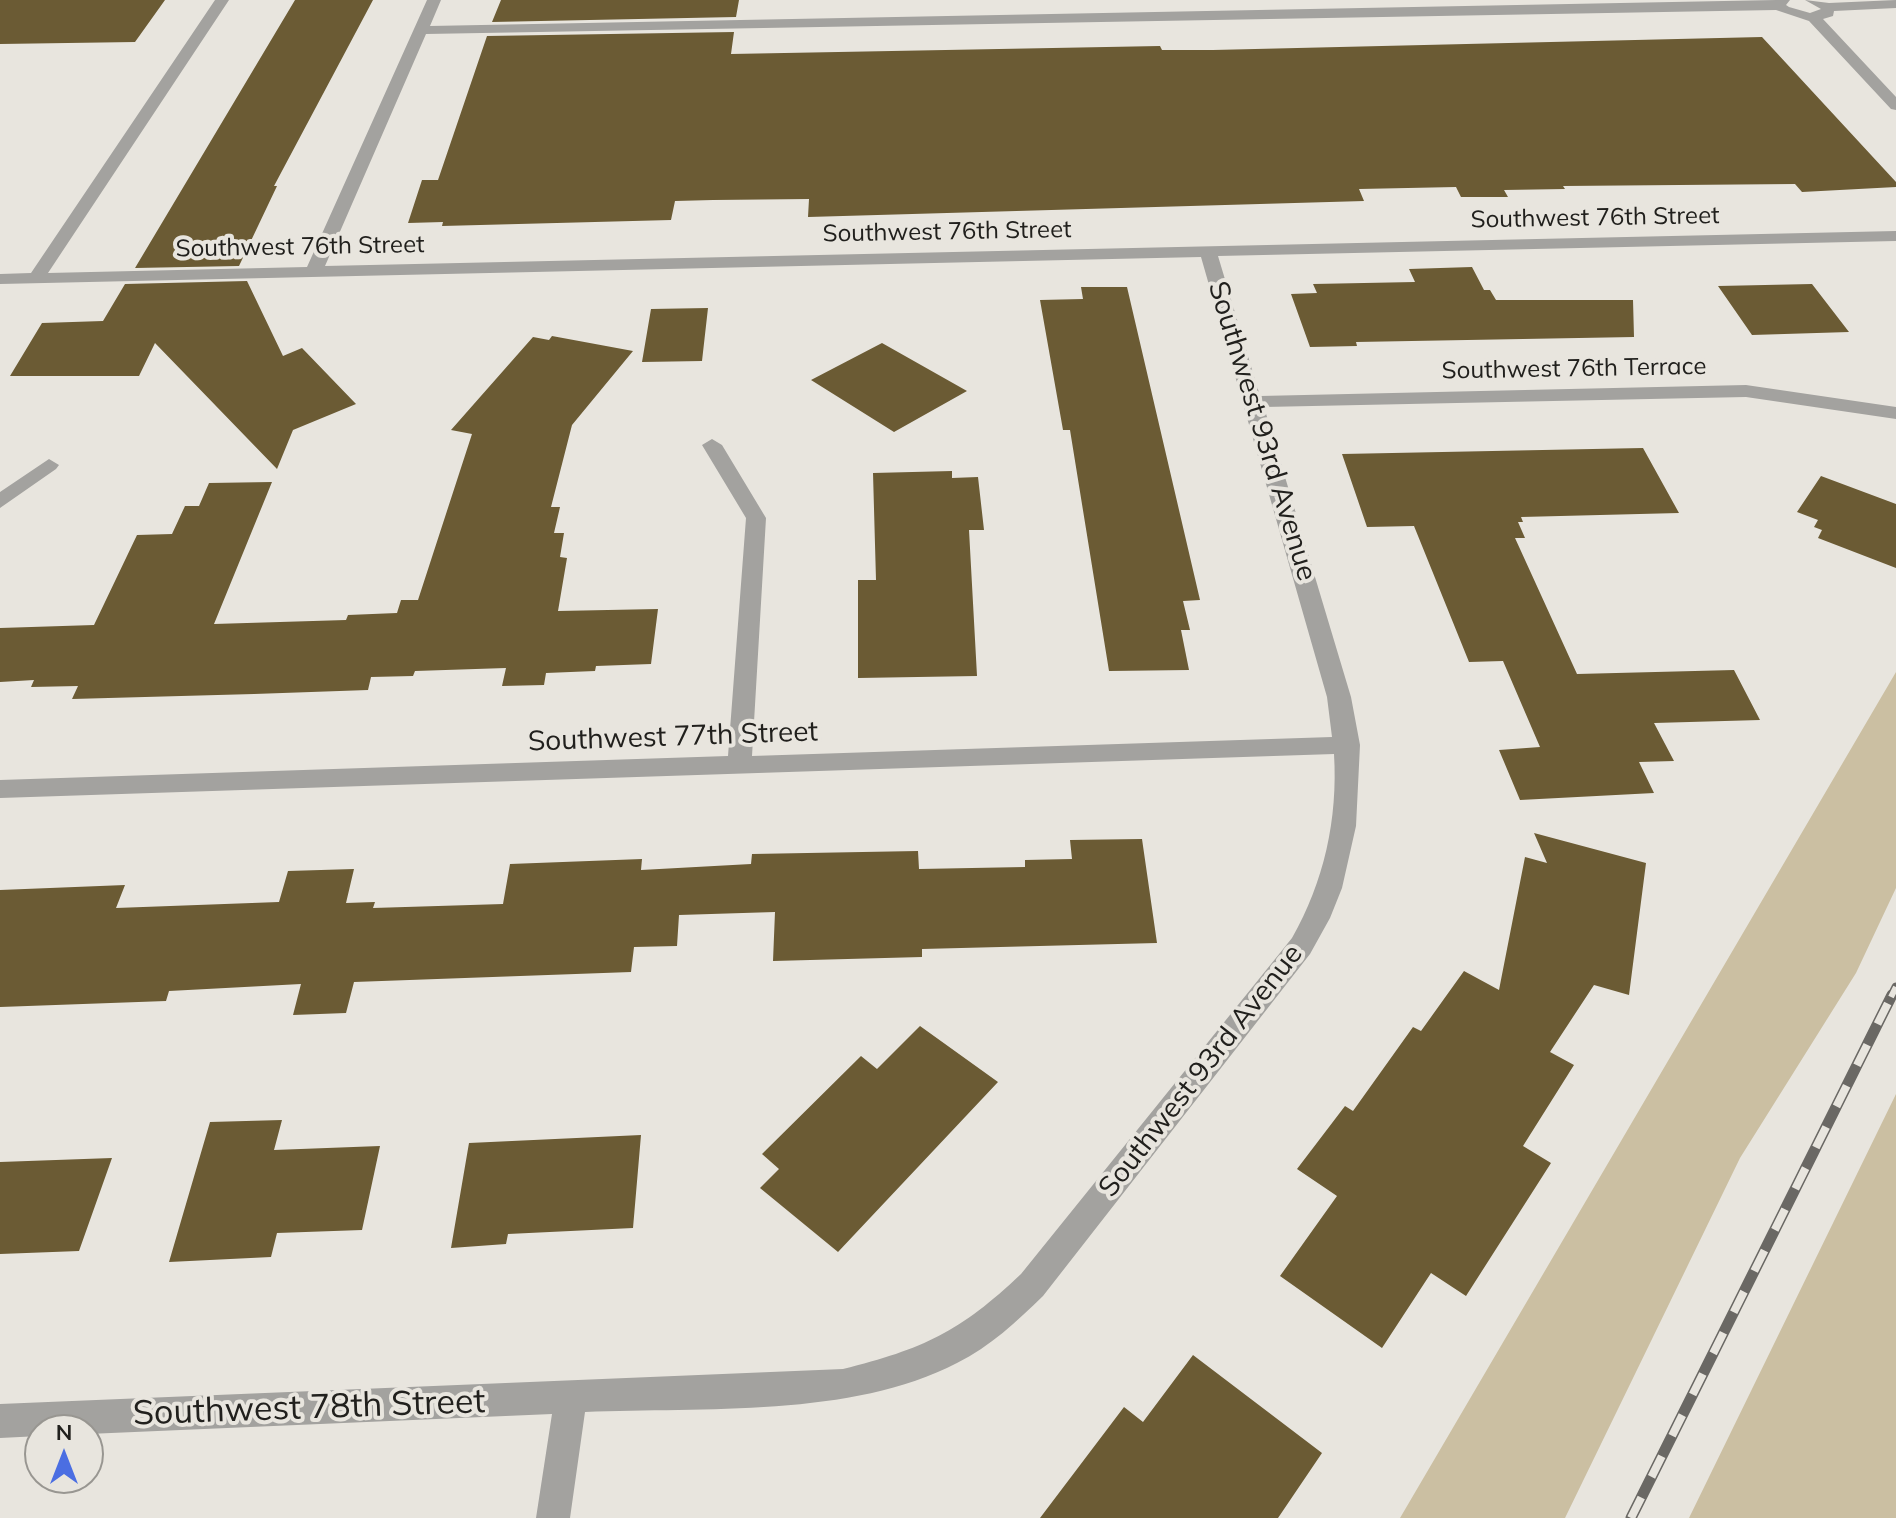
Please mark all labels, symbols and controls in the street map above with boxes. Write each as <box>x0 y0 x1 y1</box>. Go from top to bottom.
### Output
street label: Southwest 76th Street <box>1470 201 1720 235</box>
street label: Southwest 76th Street <box>822 215 1072 249</box>
street label: Southwest 76th Street <box>175 230 425 264</box>
street label: Southwest 93rd Avenue <box>1200 277 1324 585</box>
street label: Southwest 76th Terrace <box>1441 352 1707 386</box>
street label: Southwest 77th Street <box>527 715 819 759</box>
street label: Southwest 93rd Avenue <box>1092 938 1310 1204</box>
street label: Southwest 78th Street <box>132 1381 486 1435</box>
north arrow <box>24 1414 104 1494</box>
text: N <box>56 1418 72 1446</box>

